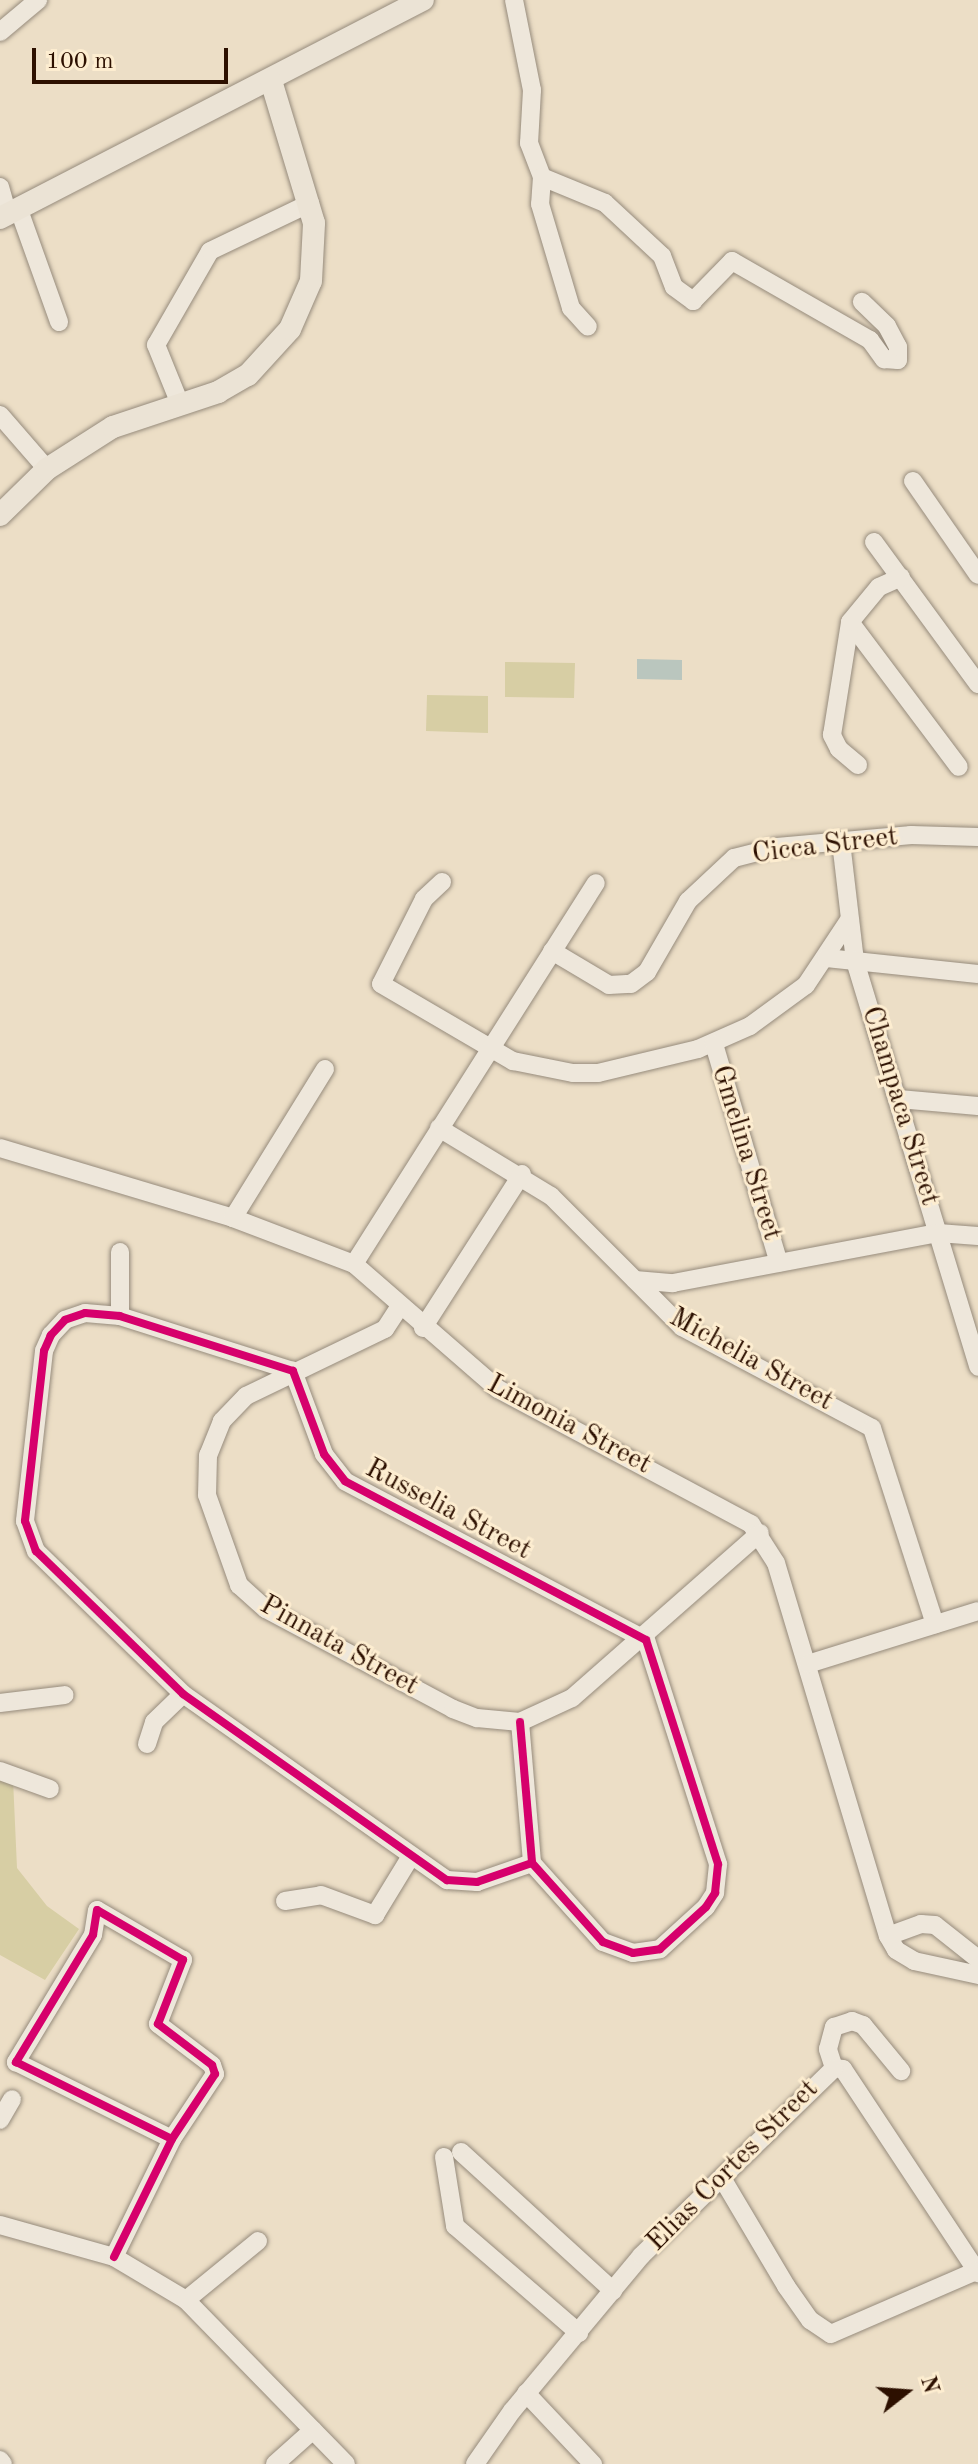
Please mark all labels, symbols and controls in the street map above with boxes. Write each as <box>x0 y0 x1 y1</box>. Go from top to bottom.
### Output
scale bar <box>36 32 232 82</box>
text: 100 m <box>46 50 114 74</box>
street label: Cicca Street <box>750 820 900 872</box>
street label: Champaca Street <box>854 1002 946 1210</box>
street label: Gmelina Street <box>703 1061 789 1245</box>
street label: Michelia Street <box>663 1301 839 1419</box>
street label: Limonia Street <box>481 1368 657 1482</box>
street label: Russelia Street <box>359 1452 537 1568</box>
street label: Pinnata Street <box>254 1589 424 1703</box>
street label: Elias Cortes Street <box>640 2073 826 2259</box>
north arrow <box>866 2352 946 2432</box>
text: N <box>916 2374 942 2396</box>

